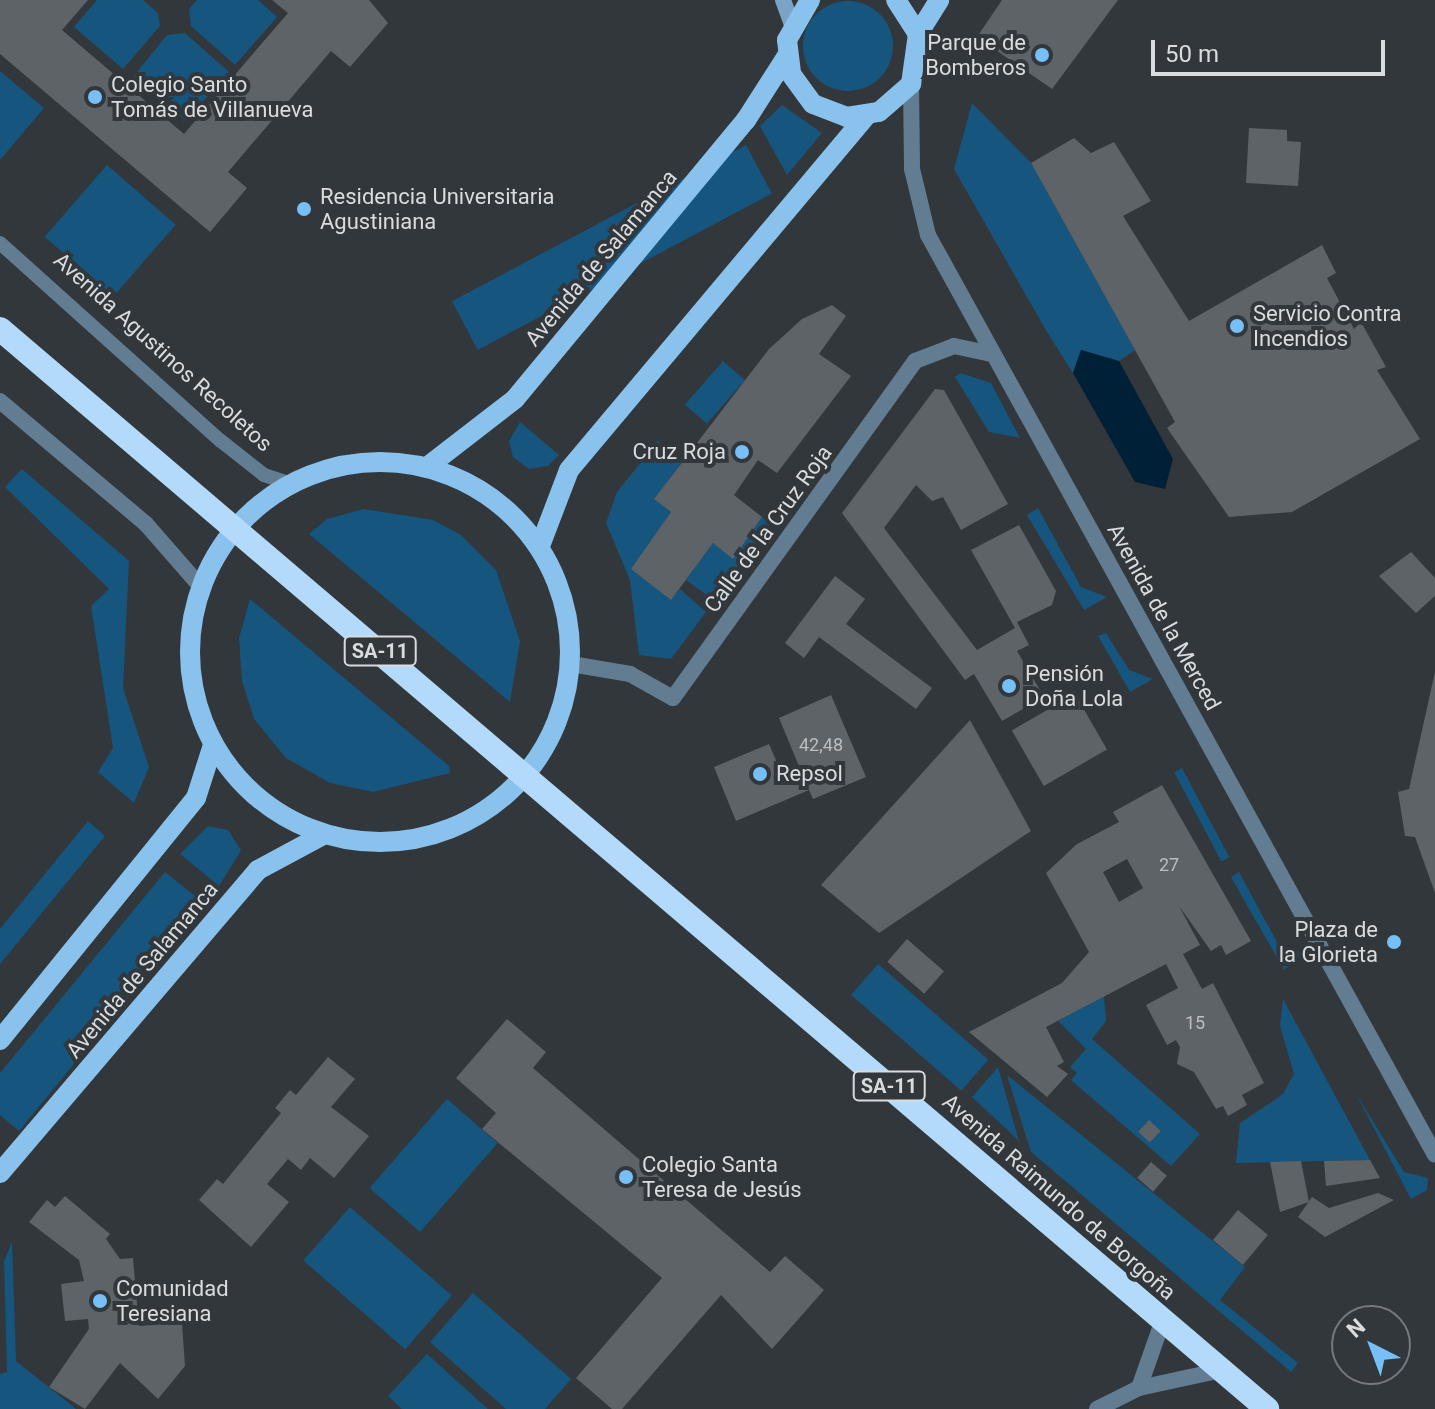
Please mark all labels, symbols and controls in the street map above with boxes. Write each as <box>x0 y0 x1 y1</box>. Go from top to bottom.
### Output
scale bar <box>1155 24 1389 74</box>
place label: Parque de Bomberos <box>925 29 1026 80</box>
text: 50 m <box>1165 40 1219 68</box>
marker: Parque de Bomberos <box>1033 46 1051 64</box>
place label: Colegio Santo Tomás de Villanueva <box>111 71 314 122</box>
marker: Colegio Santo Tomás de Villanueva <box>86 88 104 106</box>
street label: Avenida de Salamanca <box>520 164 682 352</box>
place label: Residencia Universitaria Agustiniana <box>320 183 554 234</box>
marker: Residencia Universitaria Agustiniana <box>295 200 313 218</box>
street label: Avenida Agustinos Recoletos <box>48 247 278 457</box>
place label: Servicio Contra Incendios <box>1253 300 1401 352</box>
marker: Servicio Contra Incendios <box>1228 317 1246 335</box>
place label: Cruz Roja <box>632 439 726 465</box>
street label: Calle de la Cruz Roja <box>699 440 837 618</box>
marker: Cruz Roja <box>733 443 751 461</box>
street label: Avenida de la Merced <box>1102 519 1226 715</box>
road number: SA-11 <box>342 635 418 667</box>
place label: Pensión Doña Lola <box>1025 660 1123 712</box>
marker: Pensión Doña Lola <box>1000 677 1018 695</box>
house number: 42,48 <box>799 734 843 756</box>
place label: Repsol <box>776 761 843 787</box>
marker: Repsol <box>751 765 769 783</box>
house number: 27 <box>1159 854 1179 876</box>
street label: Avenida de Salamanca <box>61 876 223 1064</box>
place label: Plaza de la Glorieta <box>1279 916 1378 968</box>
marker: Plaza de la Glorieta <box>1385 933 1403 951</box>
house number: 15 <box>1185 1012 1205 1034</box>
road number: SA-11 <box>851 1070 927 1102</box>
street label: Avenida Raimundo de Borgoña <box>937 1089 1181 1305</box>
place label: Colegio Santa Teresa de Jesús <box>642 1151 802 1202</box>
marker: Colegio Santa Teresa de Jesús <box>617 1168 635 1186</box>
place label: Comunidad Teresiana <box>116 1275 229 1326</box>
marker: Comunidad Teresiana <box>91 1292 109 1310</box>
north arrow <box>1331 1305 1411 1385</box>
text: N <box>1342 1314 1370 1343</box>

